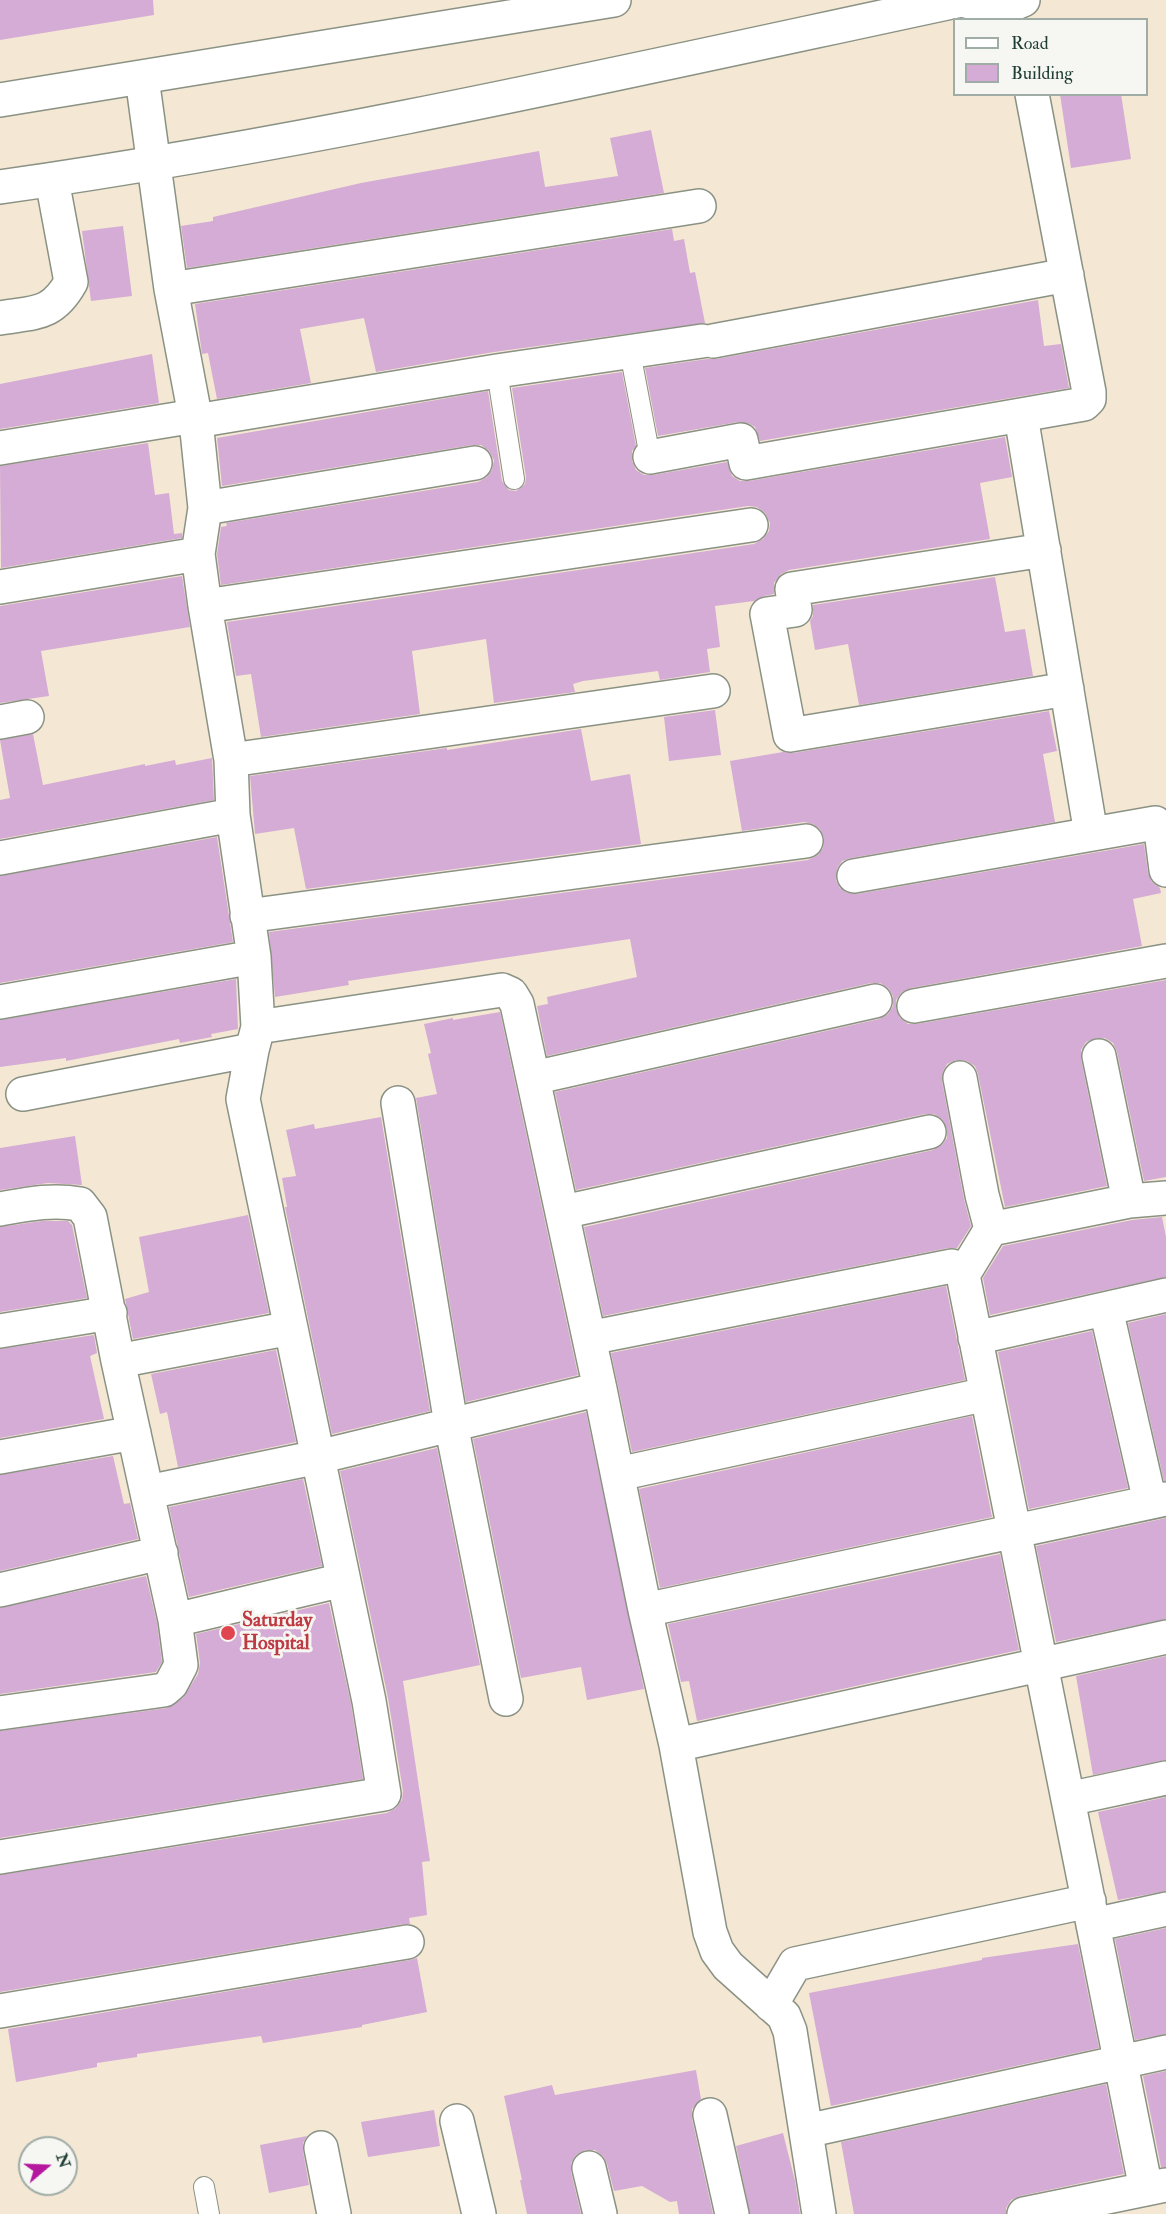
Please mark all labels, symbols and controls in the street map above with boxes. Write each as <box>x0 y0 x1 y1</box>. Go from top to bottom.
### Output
legend <box>953 18 1148 96</box>
text: Road <box>1011 32 1049 55</box>
text: Building <box>1011 62 1073 85</box>
place label: Saturday Hospital <box>242 1610 312 1657</box>
marker: Saturday Hospital <box>219 1624 237 1642</box>
north arrow <box>18 2136 78 2196</box>
text: N <box>51 2151 75 2171</box>

